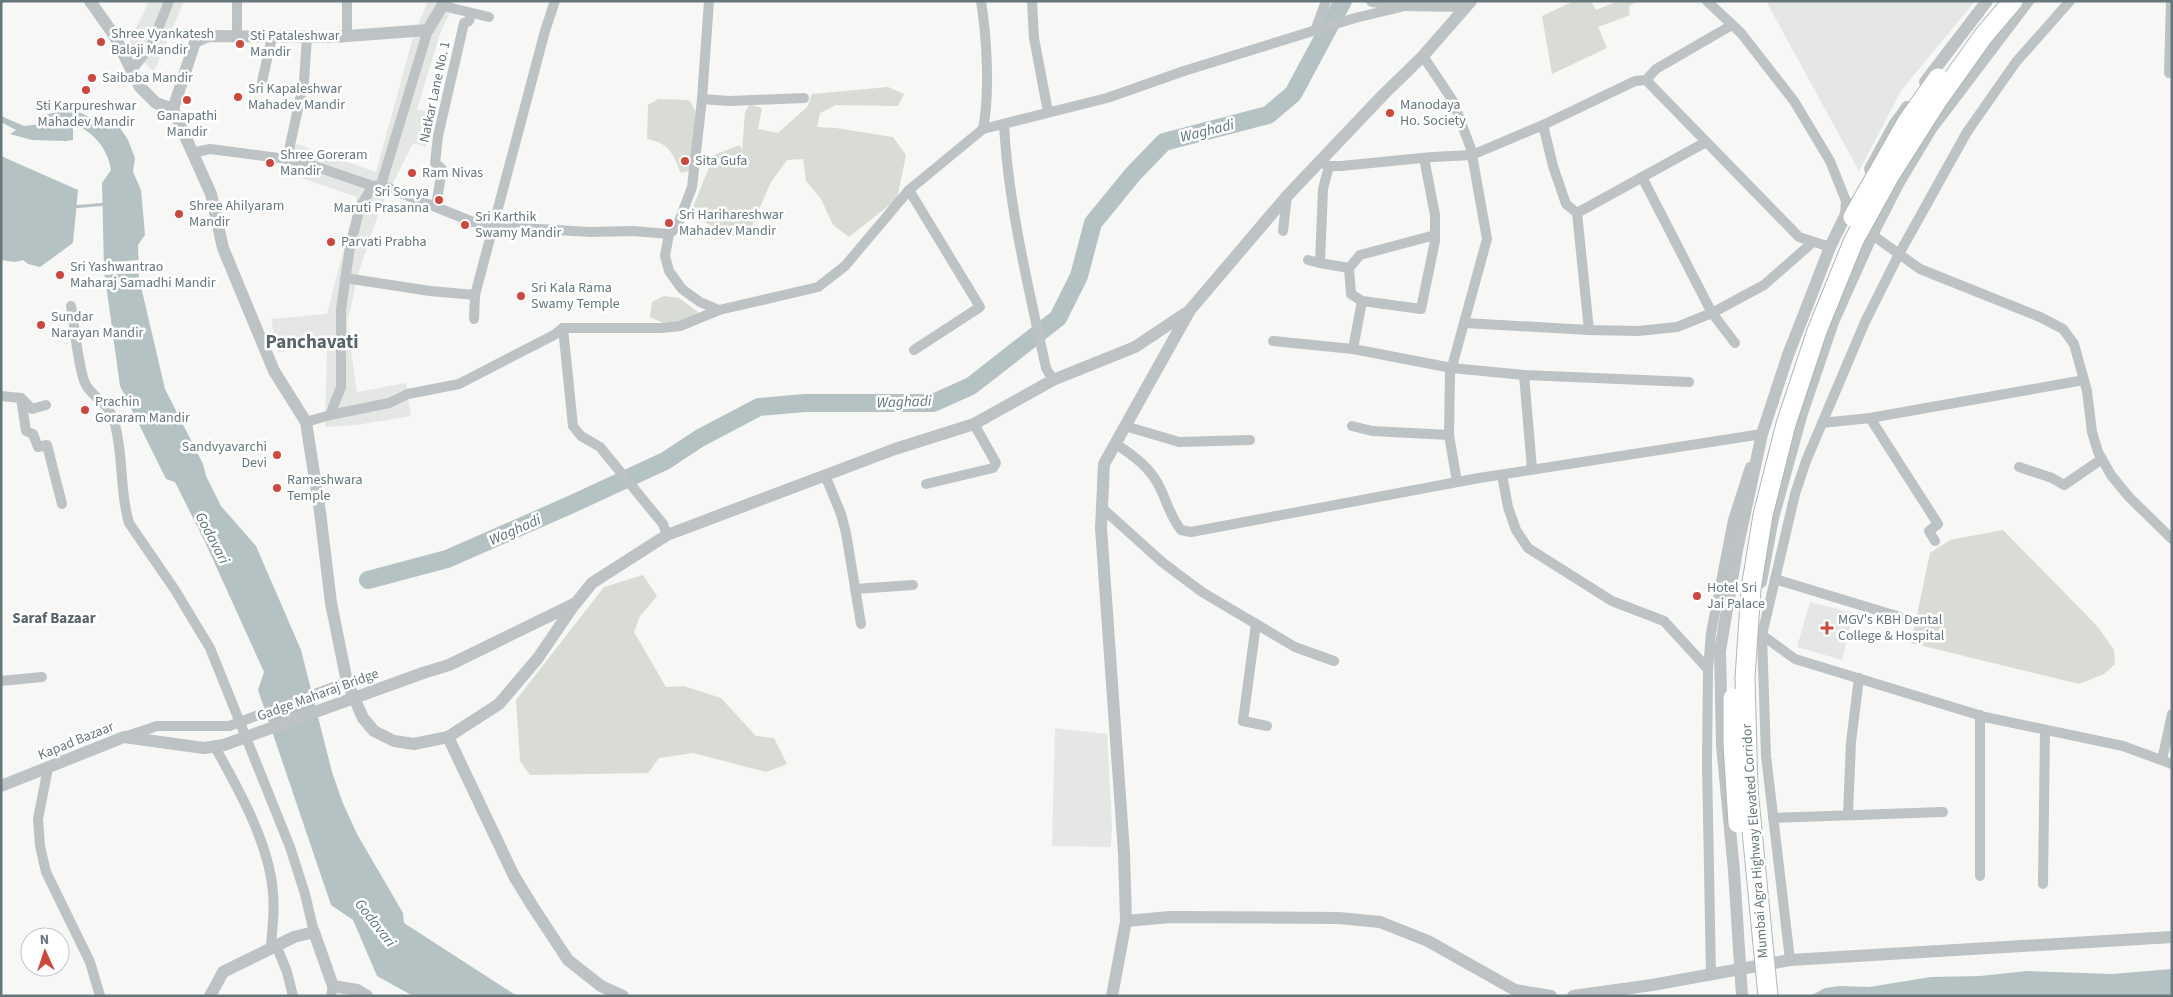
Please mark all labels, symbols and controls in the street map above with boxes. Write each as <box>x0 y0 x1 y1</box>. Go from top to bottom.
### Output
place label: Shree Vyankatesh Balaji Mandir <box>111 24 214 60</box>
place label: Sti Pataleshwar Mandir <box>250 26 340 62</box>
marker: Shree Vyankatesh Balaji Mandir <box>95 36 107 48</box>
marker: Sti Pataleshwar Mandir <box>234 38 246 50</box>
street label: Natkar Lane No. 1 <box>414 39 456 145</box>
place label: Saibaba Mandir <box>102 68 193 88</box>
marker: Saibaba Mandir <box>86 72 98 84</box>
place label: Sri Kapaleshwar Mahadev Mandir <box>248 79 345 115</box>
marker: Sti Karpureshwar Mahadev Mandir <box>80 84 92 96</box>
marker: Sri Kapaleshwar Mahadev Mandir <box>232 91 244 103</box>
marker: Ganapathi Mandir <box>181 94 193 106</box>
place label: Manodaya Ho. Society <box>1400 95 1466 131</box>
place label: Sti Karpureshwar Mahadev Mandir <box>36 96 136 132</box>
place label: Ganapathi Mandir <box>157 106 217 142</box>
marker: Manodaya Ho. Society <box>1384 107 1396 119</box>
water label: Waghadi <box>1178 114 1237 148</box>
place label: Shree Goreram Mandir <box>280 145 368 181</box>
place label: Sita Gufa <box>695 151 747 171</box>
marker: Sita Gufa <box>679 155 691 167</box>
marker: Shree Goreram Mandir <box>264 157 276 169</box>
place label: Ram Nivas <box>422 163 483 183</box>
marker: Ram Nivas <box>406 167 418 179</box>
place label: Sri Sonya Maruti Prasanna <box>334 182 429 218</box>
marker: Sri Sonya Maruti Prasanna <box>433 194 445 206</box>
place label: Shree Ahilyaram Mandir <box>189 196 284 232</box>
place label: Sri Harihareshwar Mahadev Mandir <box>679 205 784 241</box>
place label: Sri Karthik Swamy Mandir <box>475 207 562 243</box>
marker: Shree Ahilyaram Mandir <box>173 208 185 220</box>
marker: Sri Harihareshwar Mahadev Mandir <box>663 217 675 229</box>
marker: Sri Karthik Swamy Mandir <box>459 219 471 231</box>
place label: Parvati Prabha <box>341 232 427 252</box>
marker: Parvati Prabha <box>325 236 337 248</box>
place label: Sri Yashwantrao Maharaj Samadhi Mandir <box>70 257 216 293</box>
marker: Sri Yashwantrao Maharaj Samadhi Mandir <box>54 269 66 281</box>
place label: Sri Kala Rama Swamy Temple <box>531 278 620 314</box>
marker: Sri Kala Rama Swamy Temple <box>515 290 527 302</box>
place label: Sundar Narayan Mandir <box>51 307 144 343</box>
marker: Sundar Narayan Mandir <box>35 319 47 331</box>
district label: Panchavati <box>265 329 359 356</box>
water label: Waghadi <box>876 391 932 413</box>
place label: Prachin Goraram Mandir <box>95 392 190 428</box>
marker: Prachin Goraram Mandir <box>79 404 91 416</box>
place label: Sandvyavarchi Devi <box>182 437 267 473</box>
marker: Sandvyavarchi Devi <box>271 449 283 461</box>
place label: Rameshwara Temple <box>287 470 363 506</box>
marker: Rameshwara Temple <box>271 482 283 494</box>
water label: Godavari <box>190 508 235 568</box>
water label: Waghadi <box>486 509 545 551</box>
place label: Hotel Sri Jai Palace <box>1707 578 1765 614</box>
marker: Hotel Sri Jai Palace <box>1691 590 1703 602</box>
district label: Saraf Bazaar <box>12 608 96 629</box>
place label: MGV's KBH Dental College & Hospital <box>1838 610 1945 646</box>
marker: MGV's KBH Dental College & Hospital <box>1820 621 1834 635</box>
street label: Gadge Maharaj Bridge <box>254 664 382 726</box>
street label: Kapad Bazaar <box>35 717 117 765</box>
street label: Mumbai Agra Highway Elevated Corridor <box>1737 723 1773 959</box>
water label: Godavari <box>349 894 401 952</box>
north arrow <box>20 927 70 977</box>
text: N <box>39 930 50 950</box>

